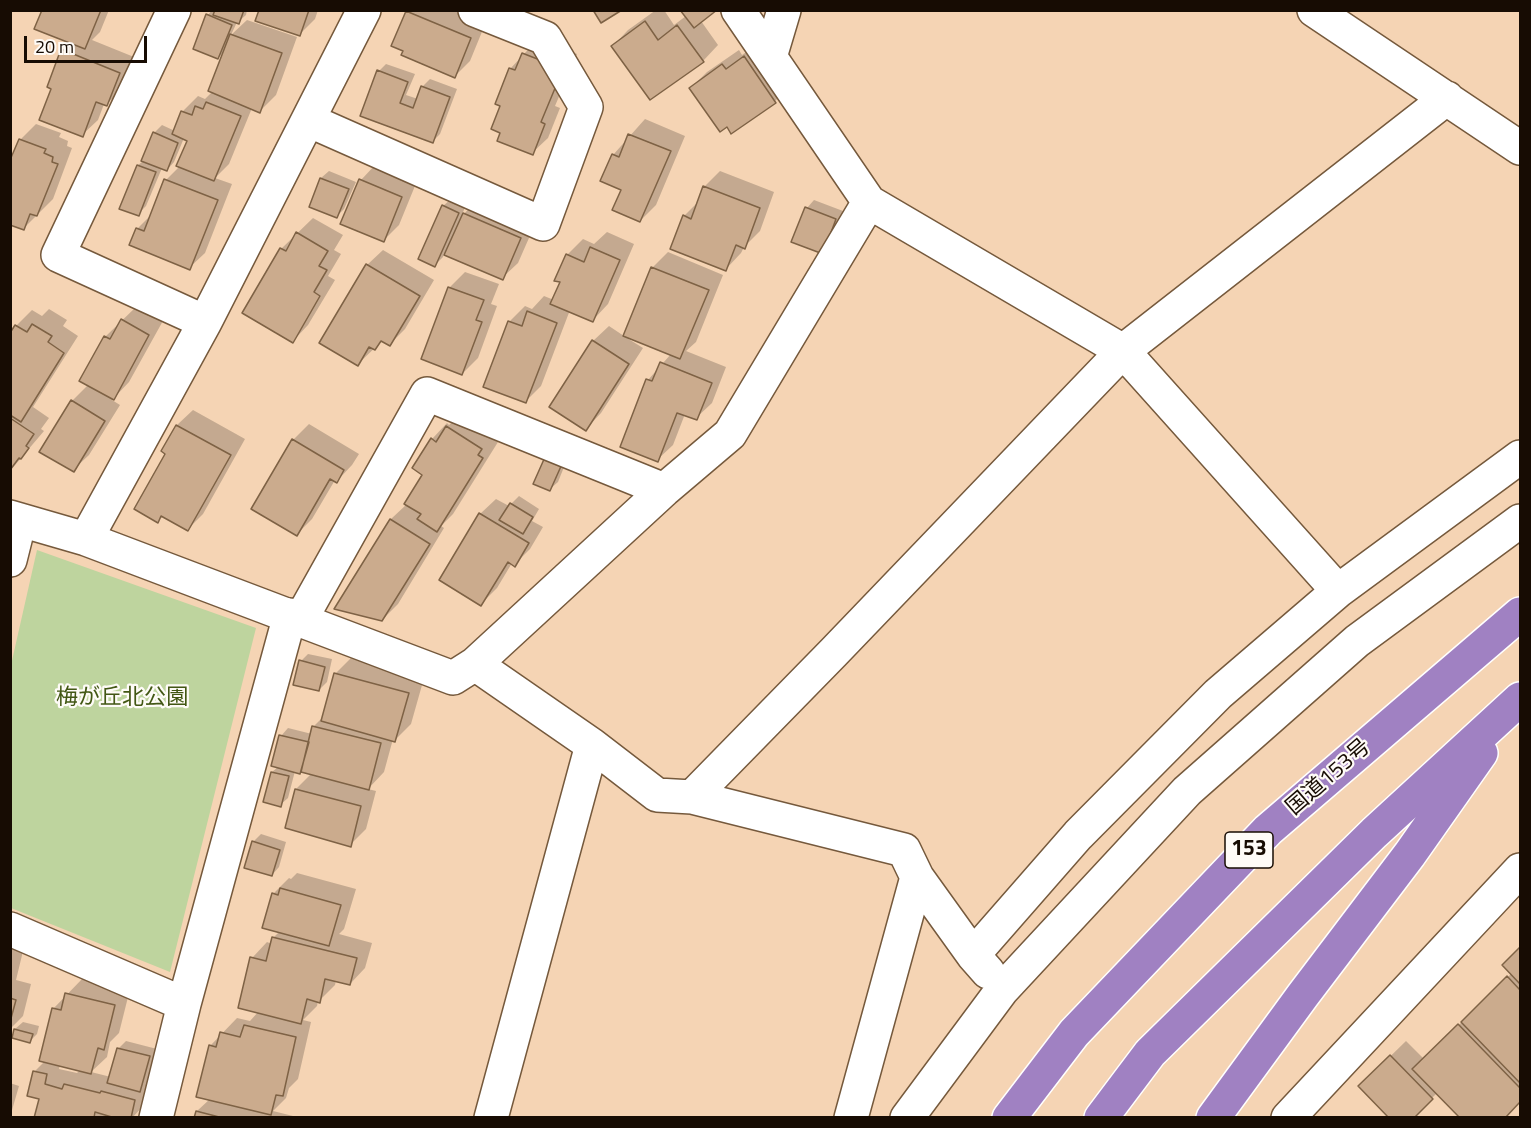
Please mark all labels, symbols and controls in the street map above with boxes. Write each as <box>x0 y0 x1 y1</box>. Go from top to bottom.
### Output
scale bar <box>27 24 150 62</box>
text: 20 m <box>35 33 74 60</box>
park label: 梅が丘北公園 <box>56 686 188 712</box>
street label: 国道153号 <box>1281 734 1377 822</box>
road number: 153 <box>1225 832 1273 868</box>

